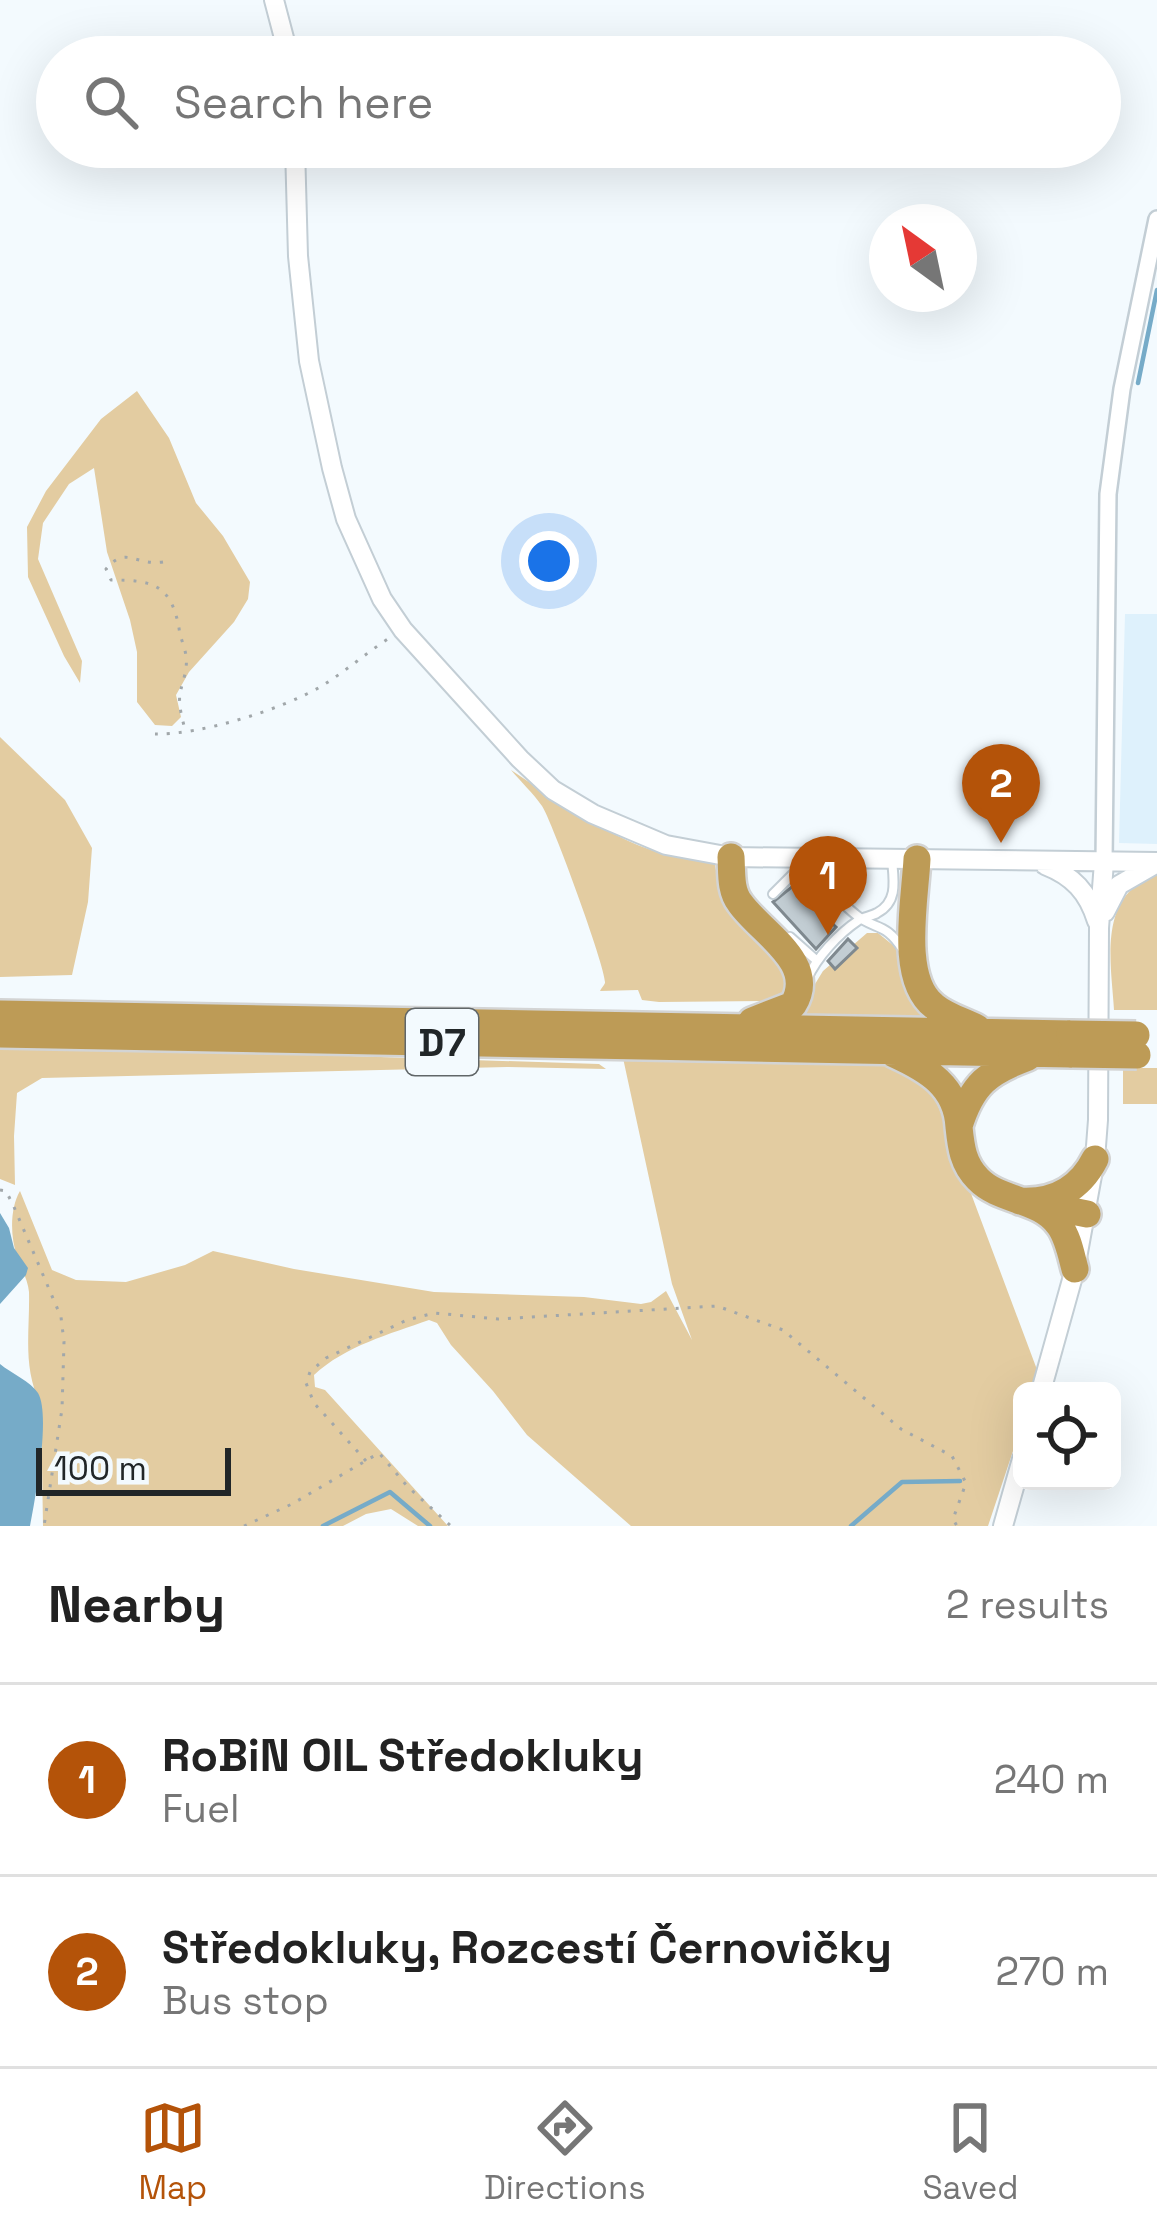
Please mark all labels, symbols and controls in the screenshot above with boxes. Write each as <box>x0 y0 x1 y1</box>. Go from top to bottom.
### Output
search box <box>36 36 1121 168</box>
icon: search <box>78 69 144 135</box>
text: Search here <box>174 74 433 131</box>
north arrow <box>869 204 977 312</box>
your location <box>519 531 579 591</box>
pin: 2 <box>962 744 1040 843</box>
pin: 1 <box>789 836 867 935</box>
road number: D7 <box>406 1009 478 1075</box>
map controls <box>1013 1382 1121 1490</box>
button: locate <box>1013 1382 1121 1490</box>
scale bar <box>36 1442 231 1495</box>
text: 100 m <box>54 1448 147 1490</box>
text: Nearby <box>48 1572 225 1637</box>
text: 2 results <box>946 1580 1109 1629</box>
text: RoBiN OIL Středokluky <box>162 1727 643 1784</box>
text: 1 <box>78 1755 96 1804</box>
text: 240 m <box>994 1755 1109 1804</box>
text: Fuel <box>162 1784 240 1833</box>
text: Středokluky, Rozcestí Černovičky <box>162 1919 892 1976</box>
text: 2 <box>75 1947 99 1996</box>
text: 270 m <box>996 1947 1109 1996</box>
text: Bus stop <box>162 1976 329 2025</box>
tab: Map <box>138 2095 207 2209</box>
tab: Directions <box>484 2095 646 2209</box>
tab: Saved <box>922 2095 1019 2209</box>

